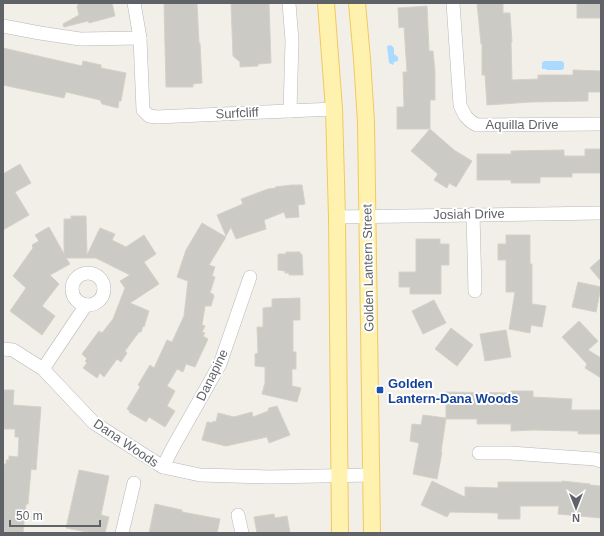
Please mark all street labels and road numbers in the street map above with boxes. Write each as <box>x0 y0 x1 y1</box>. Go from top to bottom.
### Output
street label: Surfcliff <box>215 104 259 122</box>
street label: Aquilla Drive <box>486 117 558 132</box>
street label: Golden Lantern Street <box>359 204 377 332</box>
street label: Josiah Drive <box>433 206 505 222</box>
street label: Danapine <box>193 347 231 403</box>
street label: Dana Woods <box>91 416 162 470</box>

